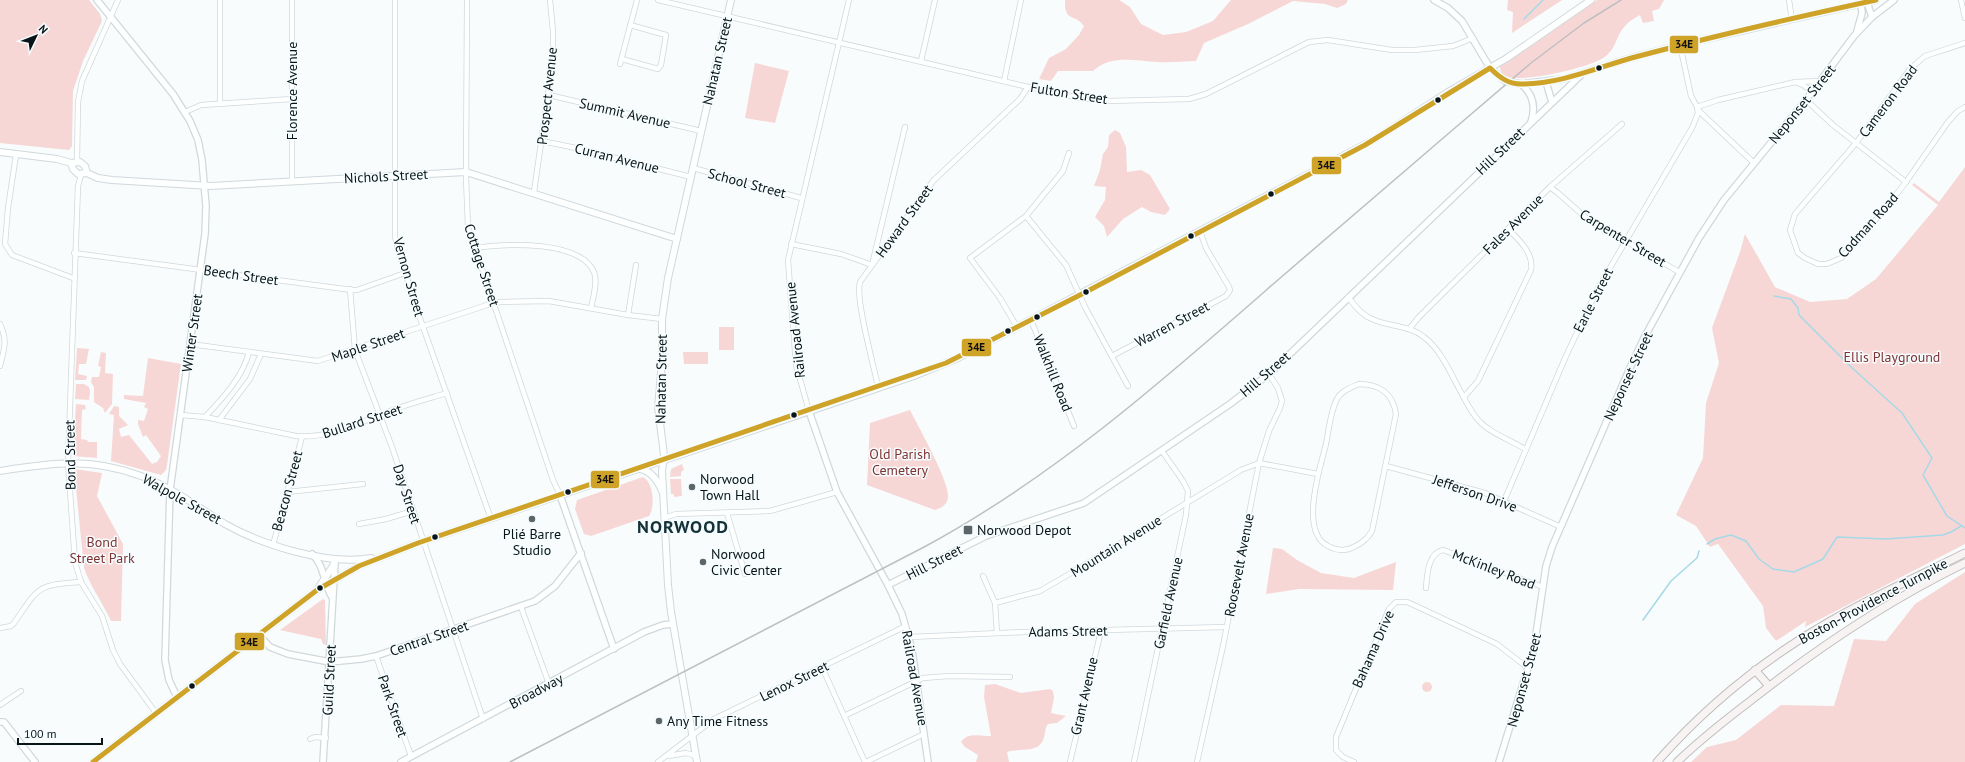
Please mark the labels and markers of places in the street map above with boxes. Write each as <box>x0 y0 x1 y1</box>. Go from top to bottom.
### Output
unlabelled marker <box>1594 63 1604 73</box>
unlabelled marker <box>1433 95 1443 105</box>
unlabelled marker <box>1266 189 1276 199</box>
unlabelled marker <box>1186 231 1196 241</box>
unlabelled marker <box>1081 287 1091 297</box>
unlabelled marker <box>1032 312 1042 322</box>
unlabelled marker <box>1003 326 1013 336</box>
unlabelled marker <box>789 410 799 420</box>
place label: Norwood Town Hall <box>700 470 760 504</box>
marker: Norwood Town Hall <box>687 482 697 492</box>
unlabelled marker <box>563 487 573 497</box>
marker: Plié Barre Studio <box>527 514 537 524</box>
place label: Norwood Depot <box>977 521 1071 539</box>
marker: Norwood Depot <box>962 524 974 536</box>
place label: Plié Barre Studio <box>503 525 561 559</box>
unlabelled marker <box>430 532 440 542</box>
place label: Norwood Civic Center <box>711 545 782 579</box>
marker: Norwood Civic Center <box>698 557 708 567</box>
unlabelled marker <box>315 583 325 593</box>
unlabelled marker <box>187 681 197 691</box>
place label: Any Time Fitness <box>667 712 768 730</box>
marker: Any Time Fitness <box>654 716 664 726</box>

